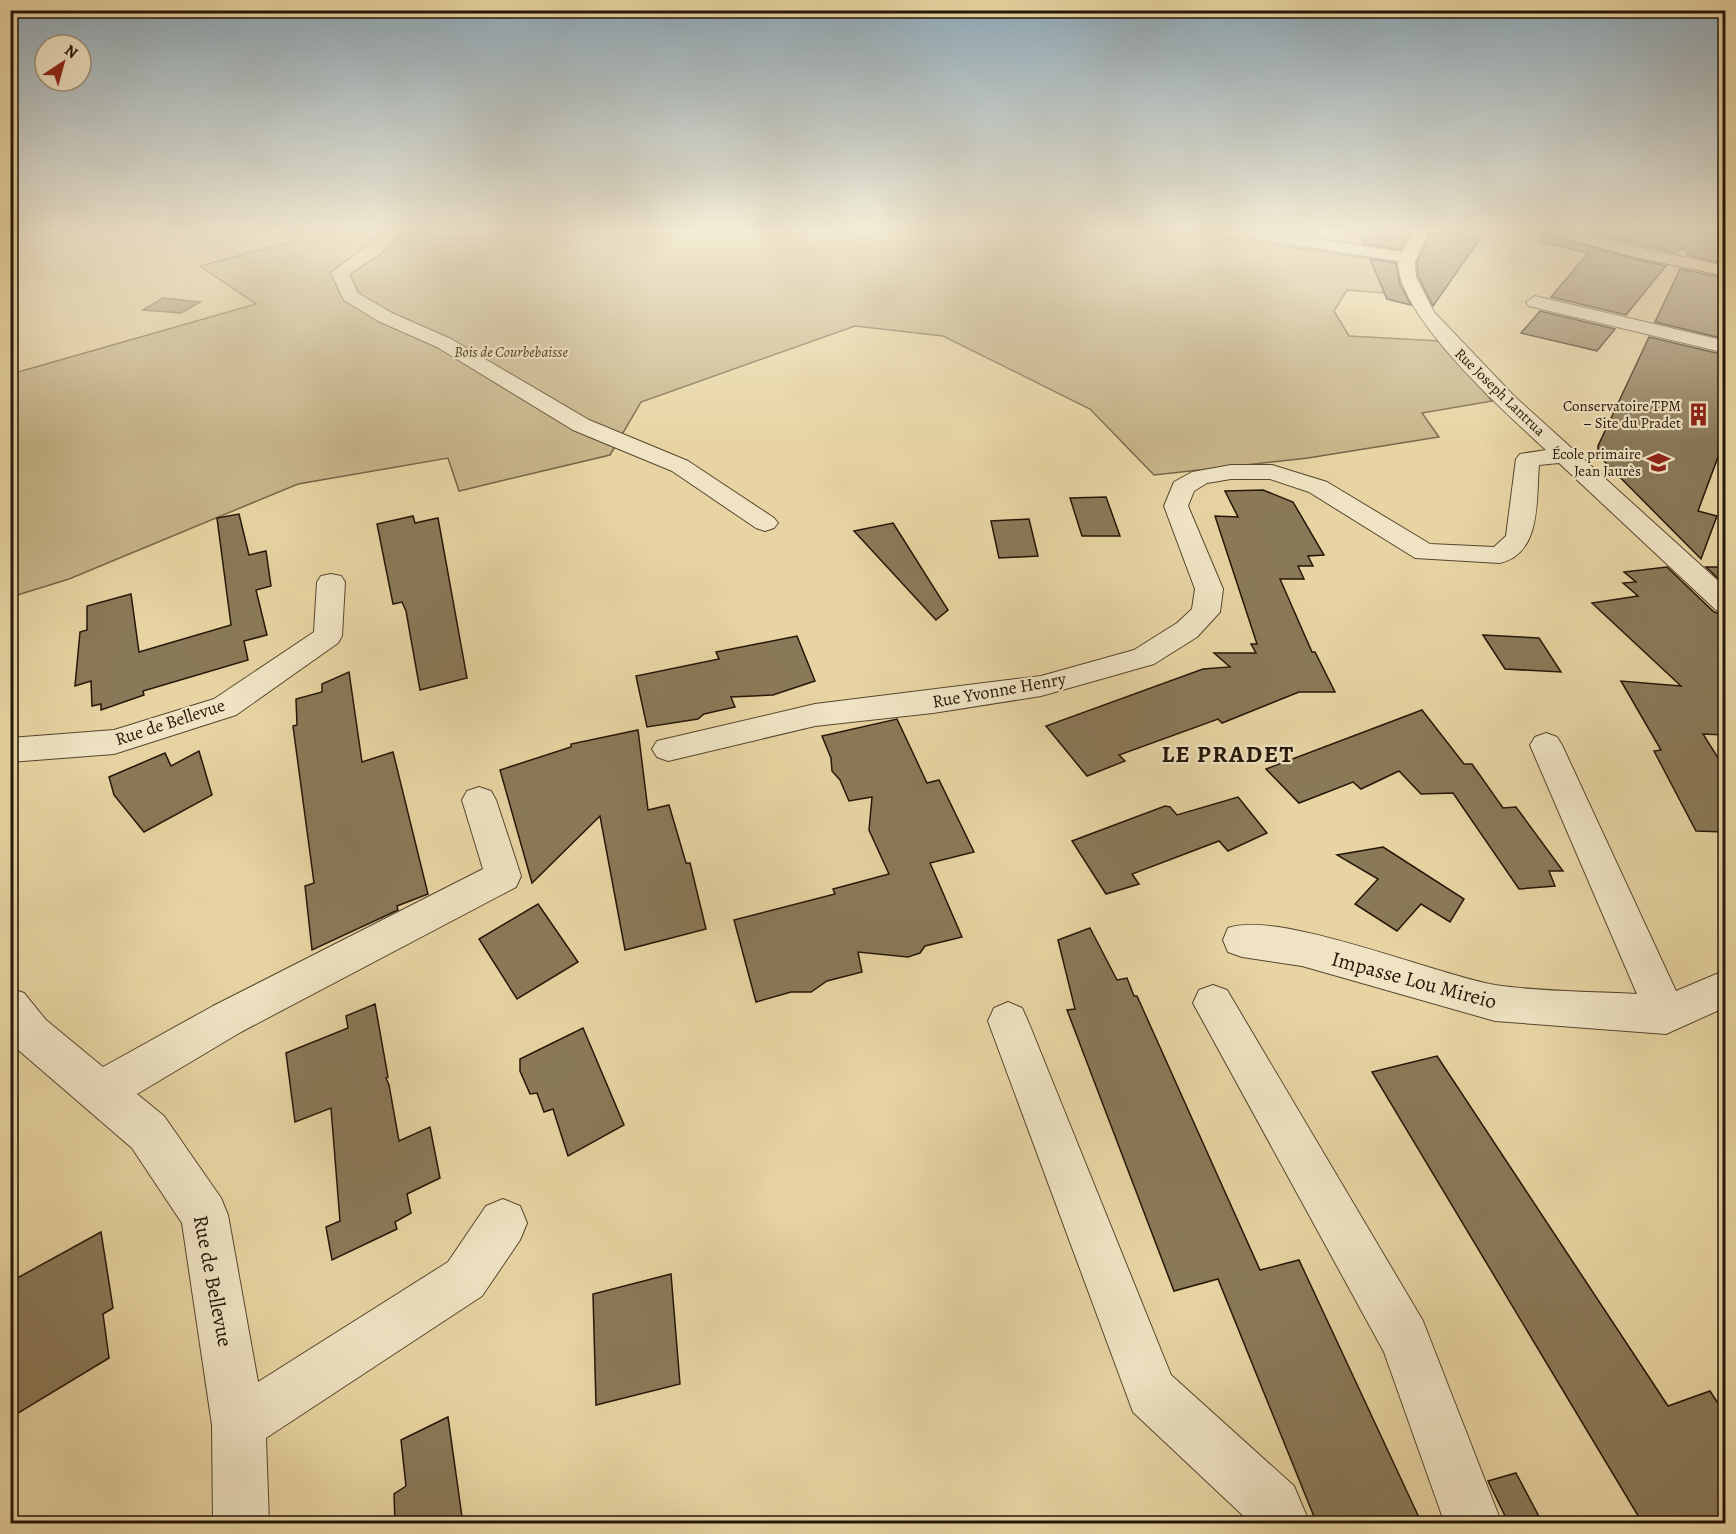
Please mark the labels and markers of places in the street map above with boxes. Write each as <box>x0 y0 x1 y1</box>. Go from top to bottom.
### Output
place label: Conservatoire TPM – Site du Pradet <box>1563 396 1681 433</box>
building icon: Conservatoire TPM – Site du Pradet <box>1686 402 1712 428</box>
place label: École primaire Jean Jaurès <box>1552 444 1641 481</box>
school or university icon: École primaire Jean Jaurès <box>1646 450 1672 476</box>

